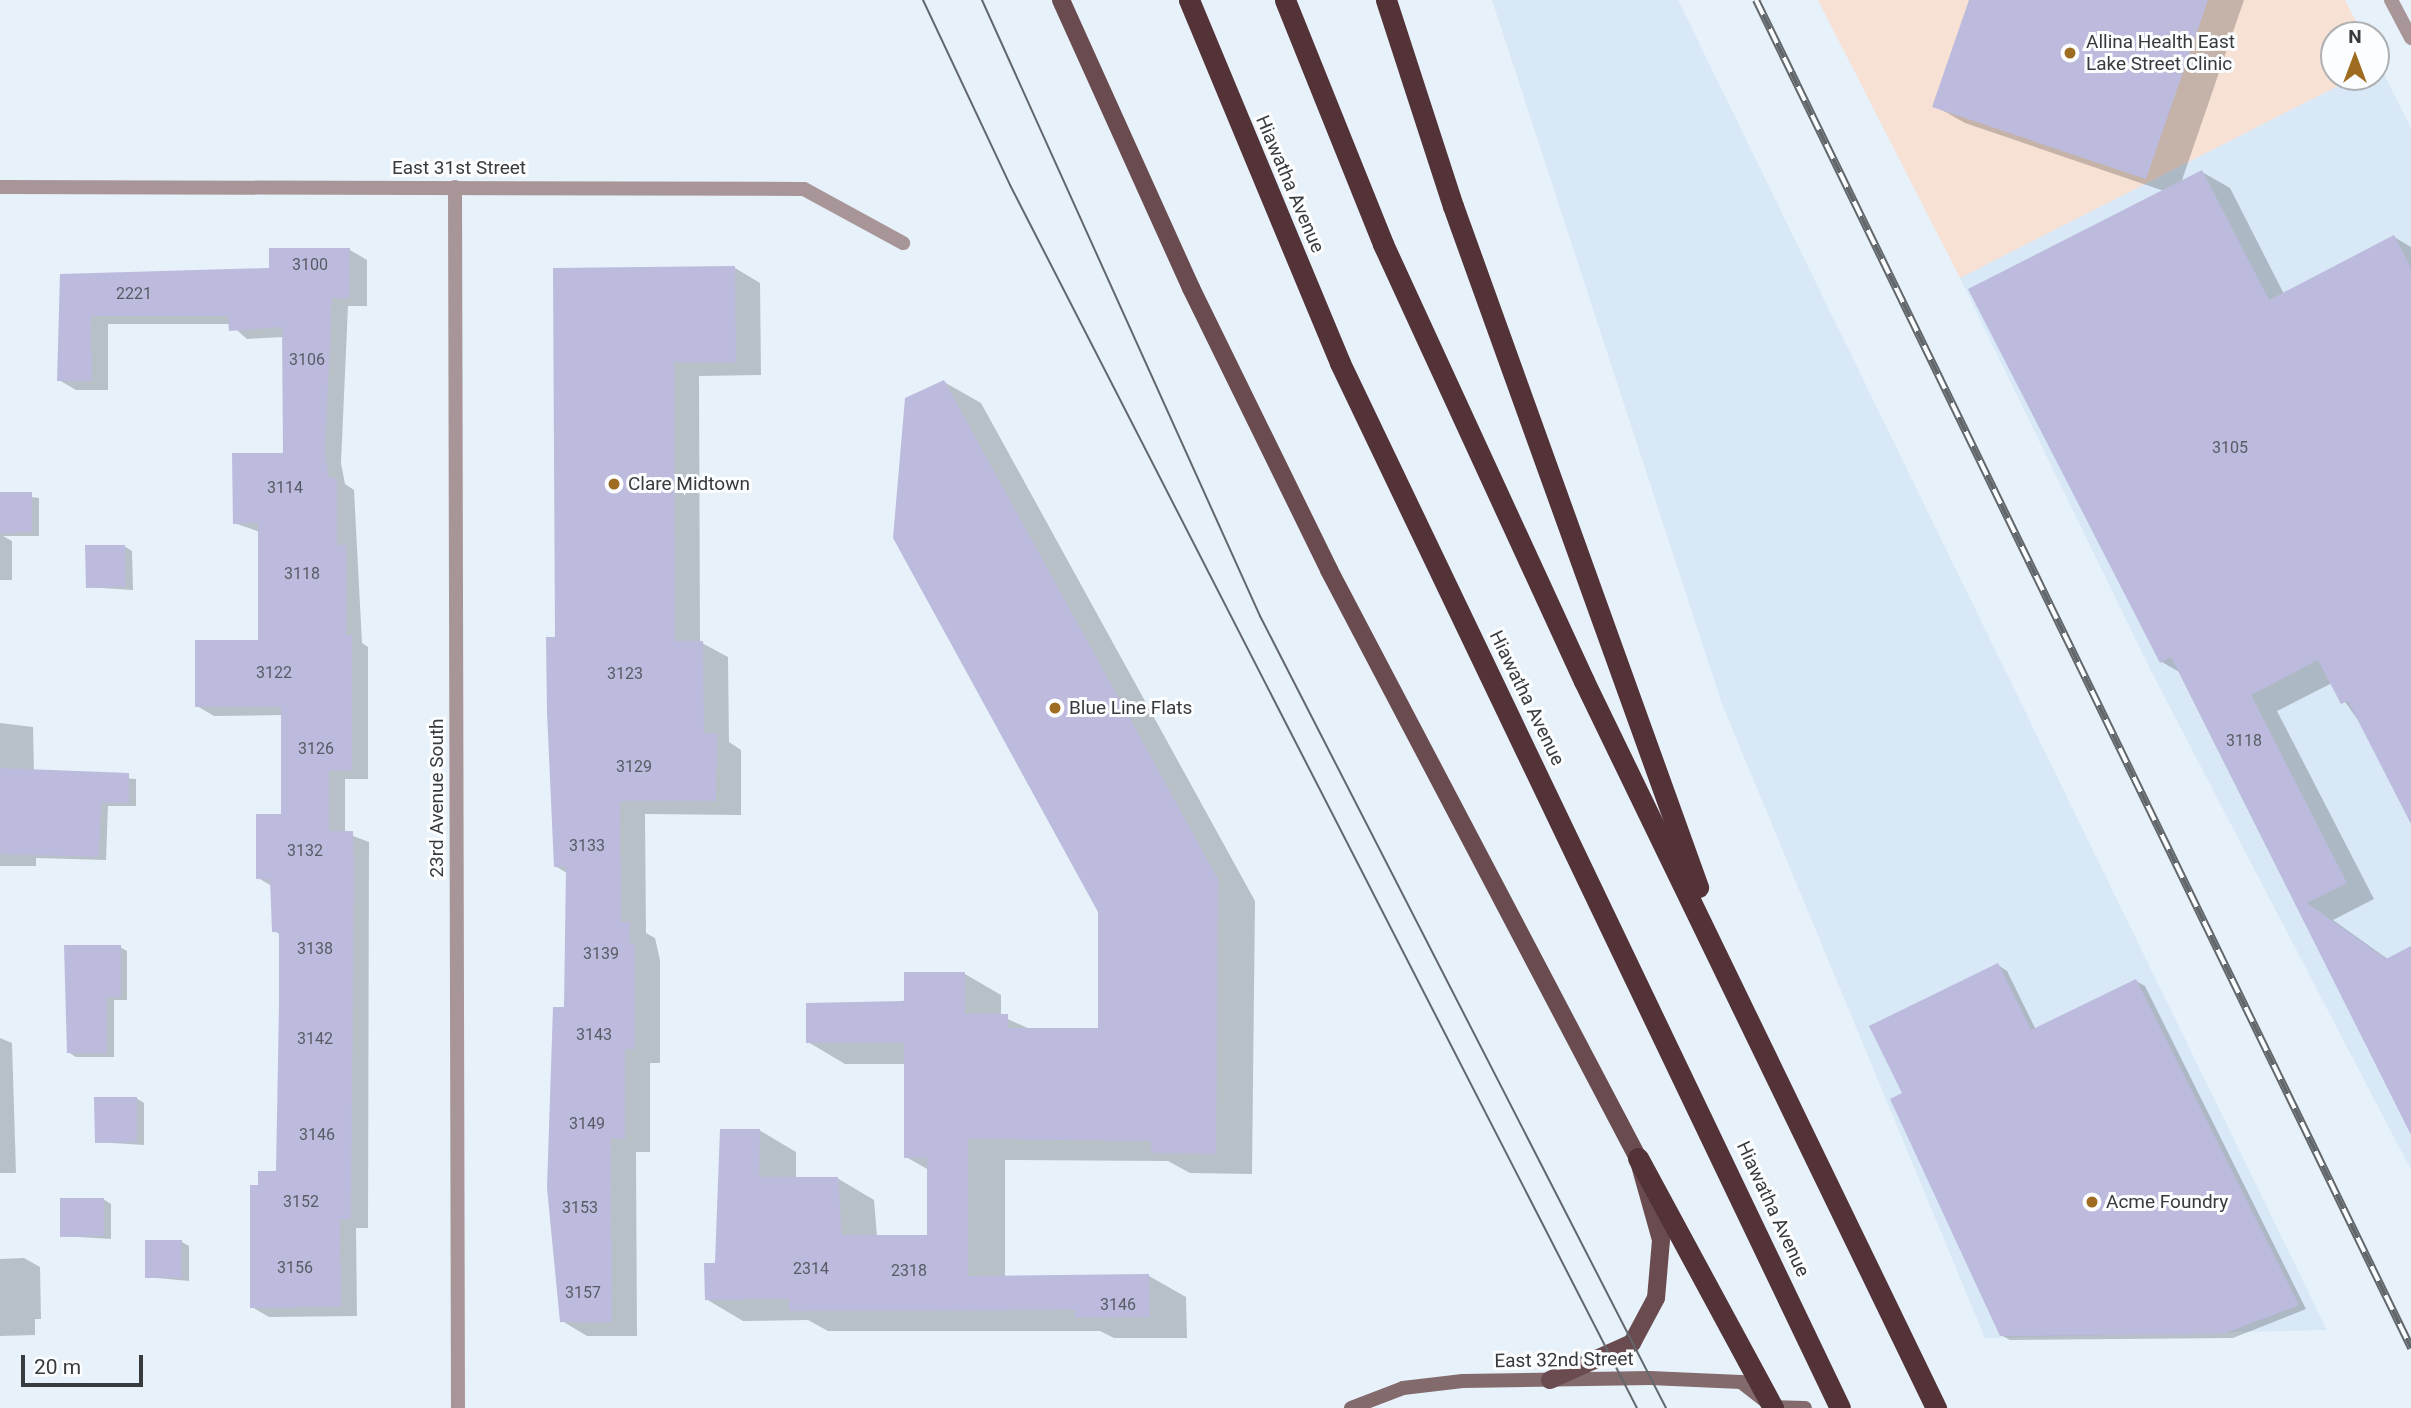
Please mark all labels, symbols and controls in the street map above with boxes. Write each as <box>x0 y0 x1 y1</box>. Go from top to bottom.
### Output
north arrow <box>2320 21 2390 91</box>
text: N <box>2348 25 2362 48</box>
place label: Allina Health East Lake Street Clinic <box>2086 31 2235 75</box>
marker: Allina Health East Lake Street Clinic <box>2060 43 2080 63</box>
street label: Hiawatha Avenue <box>1251 112 1329 256</box>
street label: East 31st Street <box>392 157 526 179</box>
house number: 3100 <box>292 255 328 275</box>
house number: 2221 <box>116 284 152 304</box>
house number: 3106 <box>289 350 325 370</box>
house number: 3105 <box>2212 438 2248 458</box>
place label: Clare Midtown <box>628 473 750 495</box>
marker: Clare Midtown <box>606 476 622 492</box>
house number: 3114 <box>267 478 303 498</box>
house number: 3118 <box>284 564 320 584</box>
street label: Hiawatha Avenue <box>1485 627 1569 769</box>
house number: 3122 <box>256 663 292 683</box>
house number: 3123 <box>607 664 643 684</box>
place label: Blue Line Flats <box>1069 697 1192 719</box>
marker: Blue Line Flats <box>1047 700 1063 716</box>
street label: 23rd Avenue South <box>426 718 448 878</box>
house number: 3118 <box>2226 731 2262 751</box>
house number: 3126 <box>298 739 334 759</box>
house number: 3129 <box>616 757 652 777</box>
house number: 3133 <box>569 836 605 856</box>
house number: 3132 <box>287 841 323 861</box>
house number: 3138 <box>297 939 333 959</box>
house number: 3139 <box>583 944 619 964</box>
house number: 3143 <box>576 1025 612 1045</box>
house number: 3142 <box>297 1029 333 1049</box>
house number: 3149 <box>569 1114 605 1134</box>
house number: 3146 <box>299 1125 335 1145</box>
street label: Hiawatha Avenue <box>1732 1138 1814 1280</box>
place label: Acme Foundry <box>2106 1191 2228 1213</box>
house number: 3152 <box>283 1192 319 1212</box>
marker: Acme Foundry <box>2084 1194 2100 1210</box>
house number: 3153 <box>562 1198 598 1218</box>
house number: 3156 <box>277 1258 313 1278</box>
house number: 2314 <box>793 1259 829 1279</box>
house number: 2318 <box>891 1261 927 1281</box>
house number: 3157 <box>565 1283 601 1303</box>
house number: 3146 <box>1100 1295 1136 1315</box>
scale bar <box>24 1342 147 1386</box>
street label: East 32nd Street <box>1494 1347 1634 1373</box>
text: 20 m <box>34 1355 81 1379</box>

